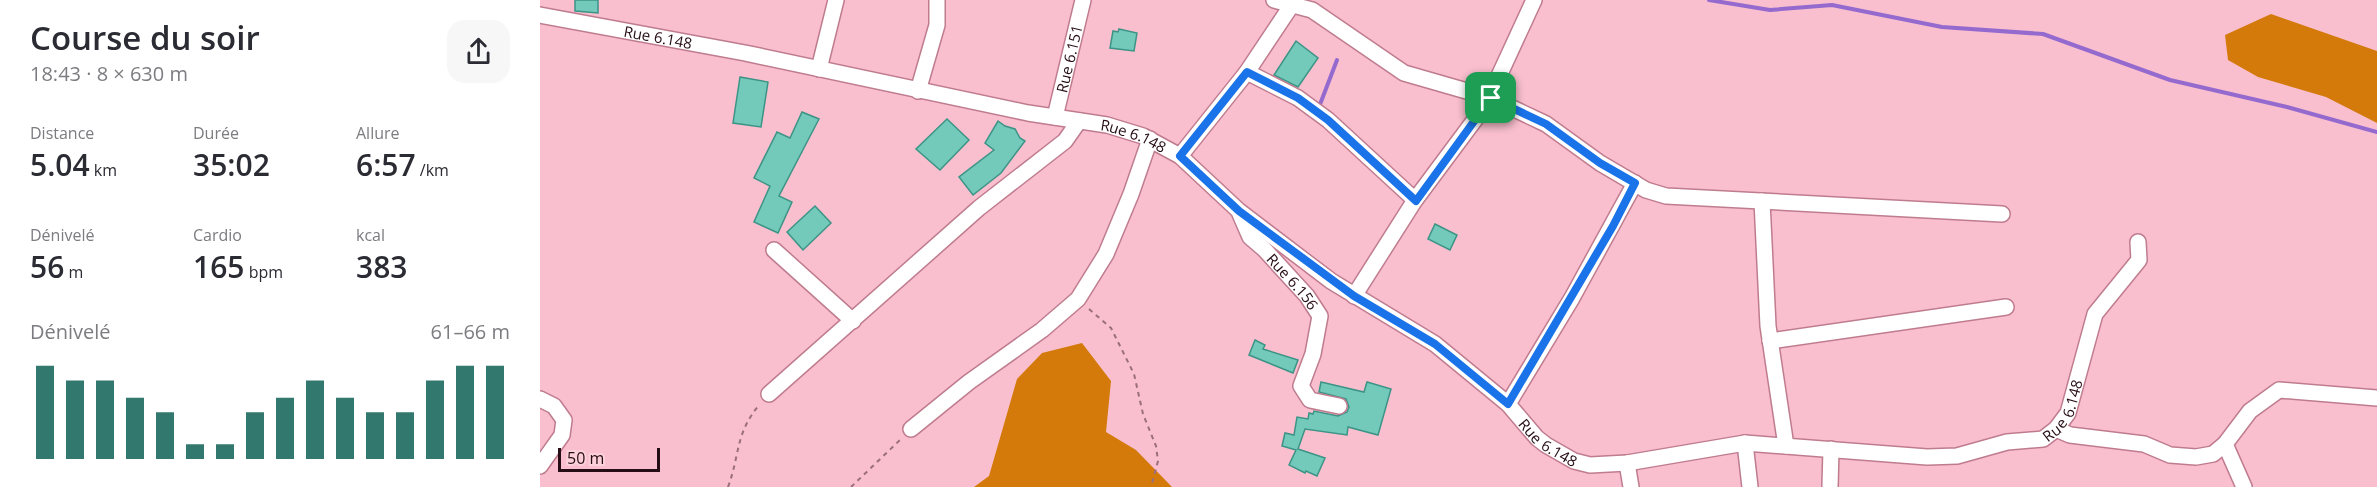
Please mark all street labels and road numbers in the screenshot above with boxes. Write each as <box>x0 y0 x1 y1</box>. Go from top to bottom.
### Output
street label: Rue 6.148 <box>622 21 694 53</box>
street label: Rue 6.151 <box>1051 23 1087 95</box>
street label: Rue 6.148 <box>1099 114 1170 157</box>
street label: Rue 6.156 <box>1263 249 1323 313</box>
street label: Rue 6.148 <box>2038 377 2087 446</box>
street label: Rue 6.148 <box>1514 414 1581 471</box>

